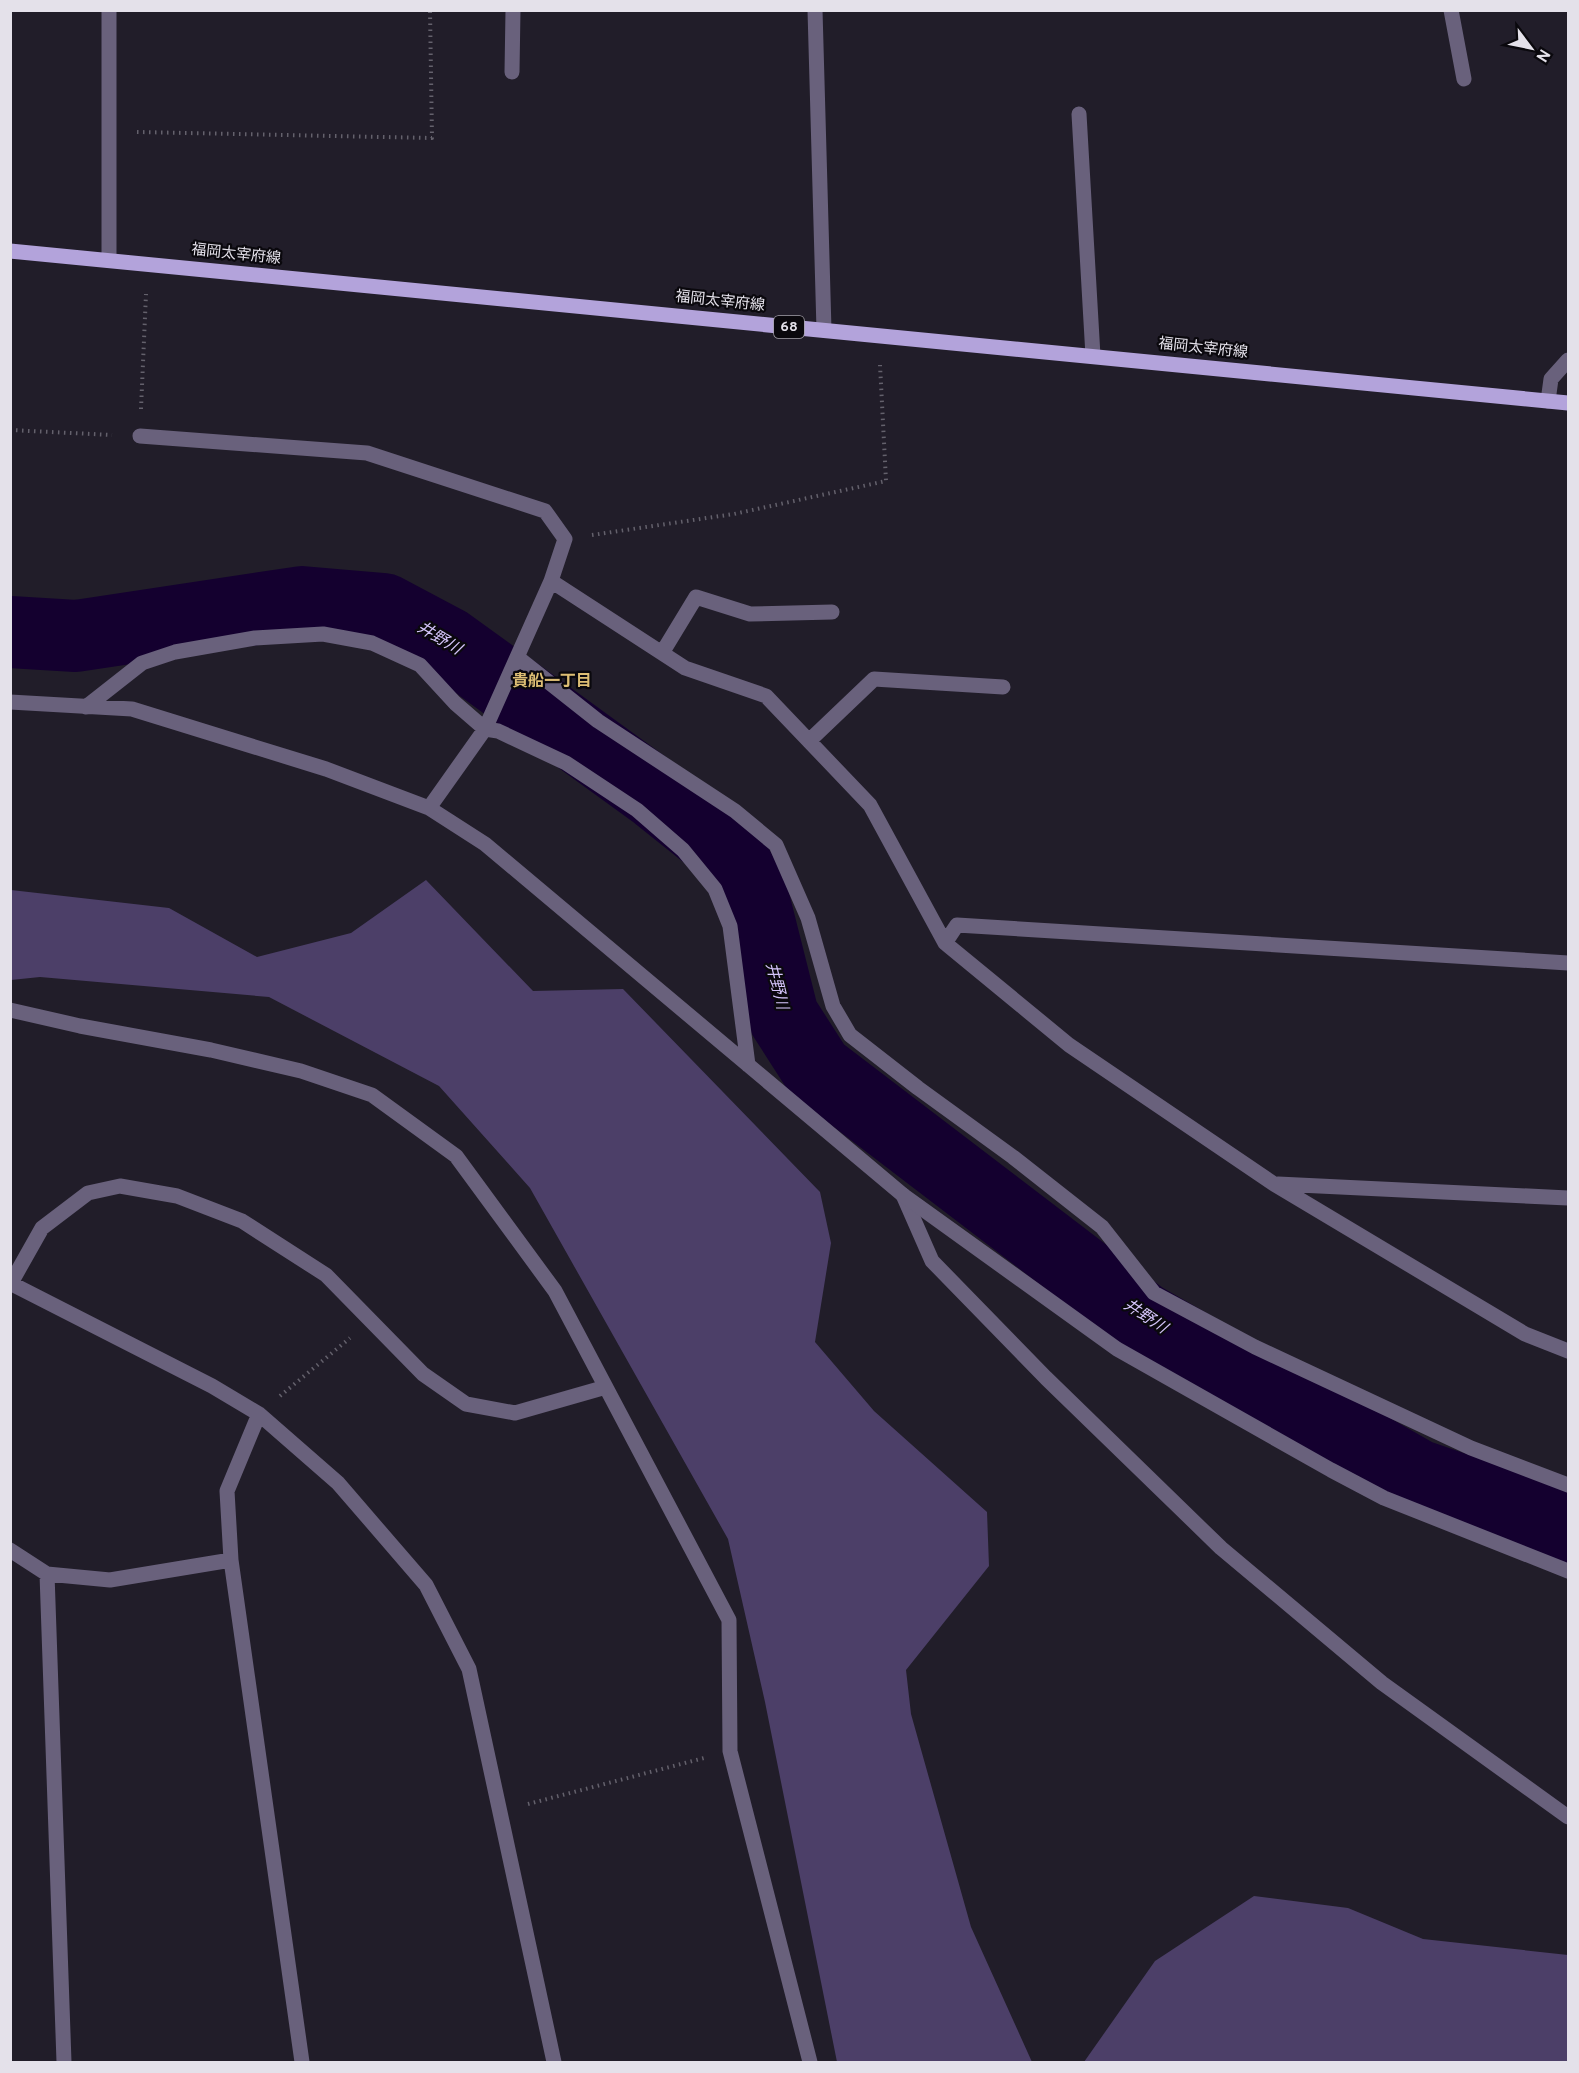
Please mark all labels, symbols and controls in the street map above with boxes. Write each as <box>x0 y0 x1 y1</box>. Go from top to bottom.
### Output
north arrow <box>1501 18 1561 78</box>
text: N <box>1530 45 1554 65</box>
street label: 福岡太宰府線 <box>190 241 282 269</box>
street label: 福岡太宰府線 <box>674 288 766 316</box>
road number: 68 <box>774 316 804 338</box>
street label: 福岡太宰府線 <box>1157 335 1249 363</box>
water label: 井野川 <box>413 618 466 661</box>
district label: 貴船一丁目 <box>512 672 592 692</box>
water label: 井野川 <box>760 960 792 1014</box>
water label: 井野川 <box>1120 1295 1172 1340</box>

